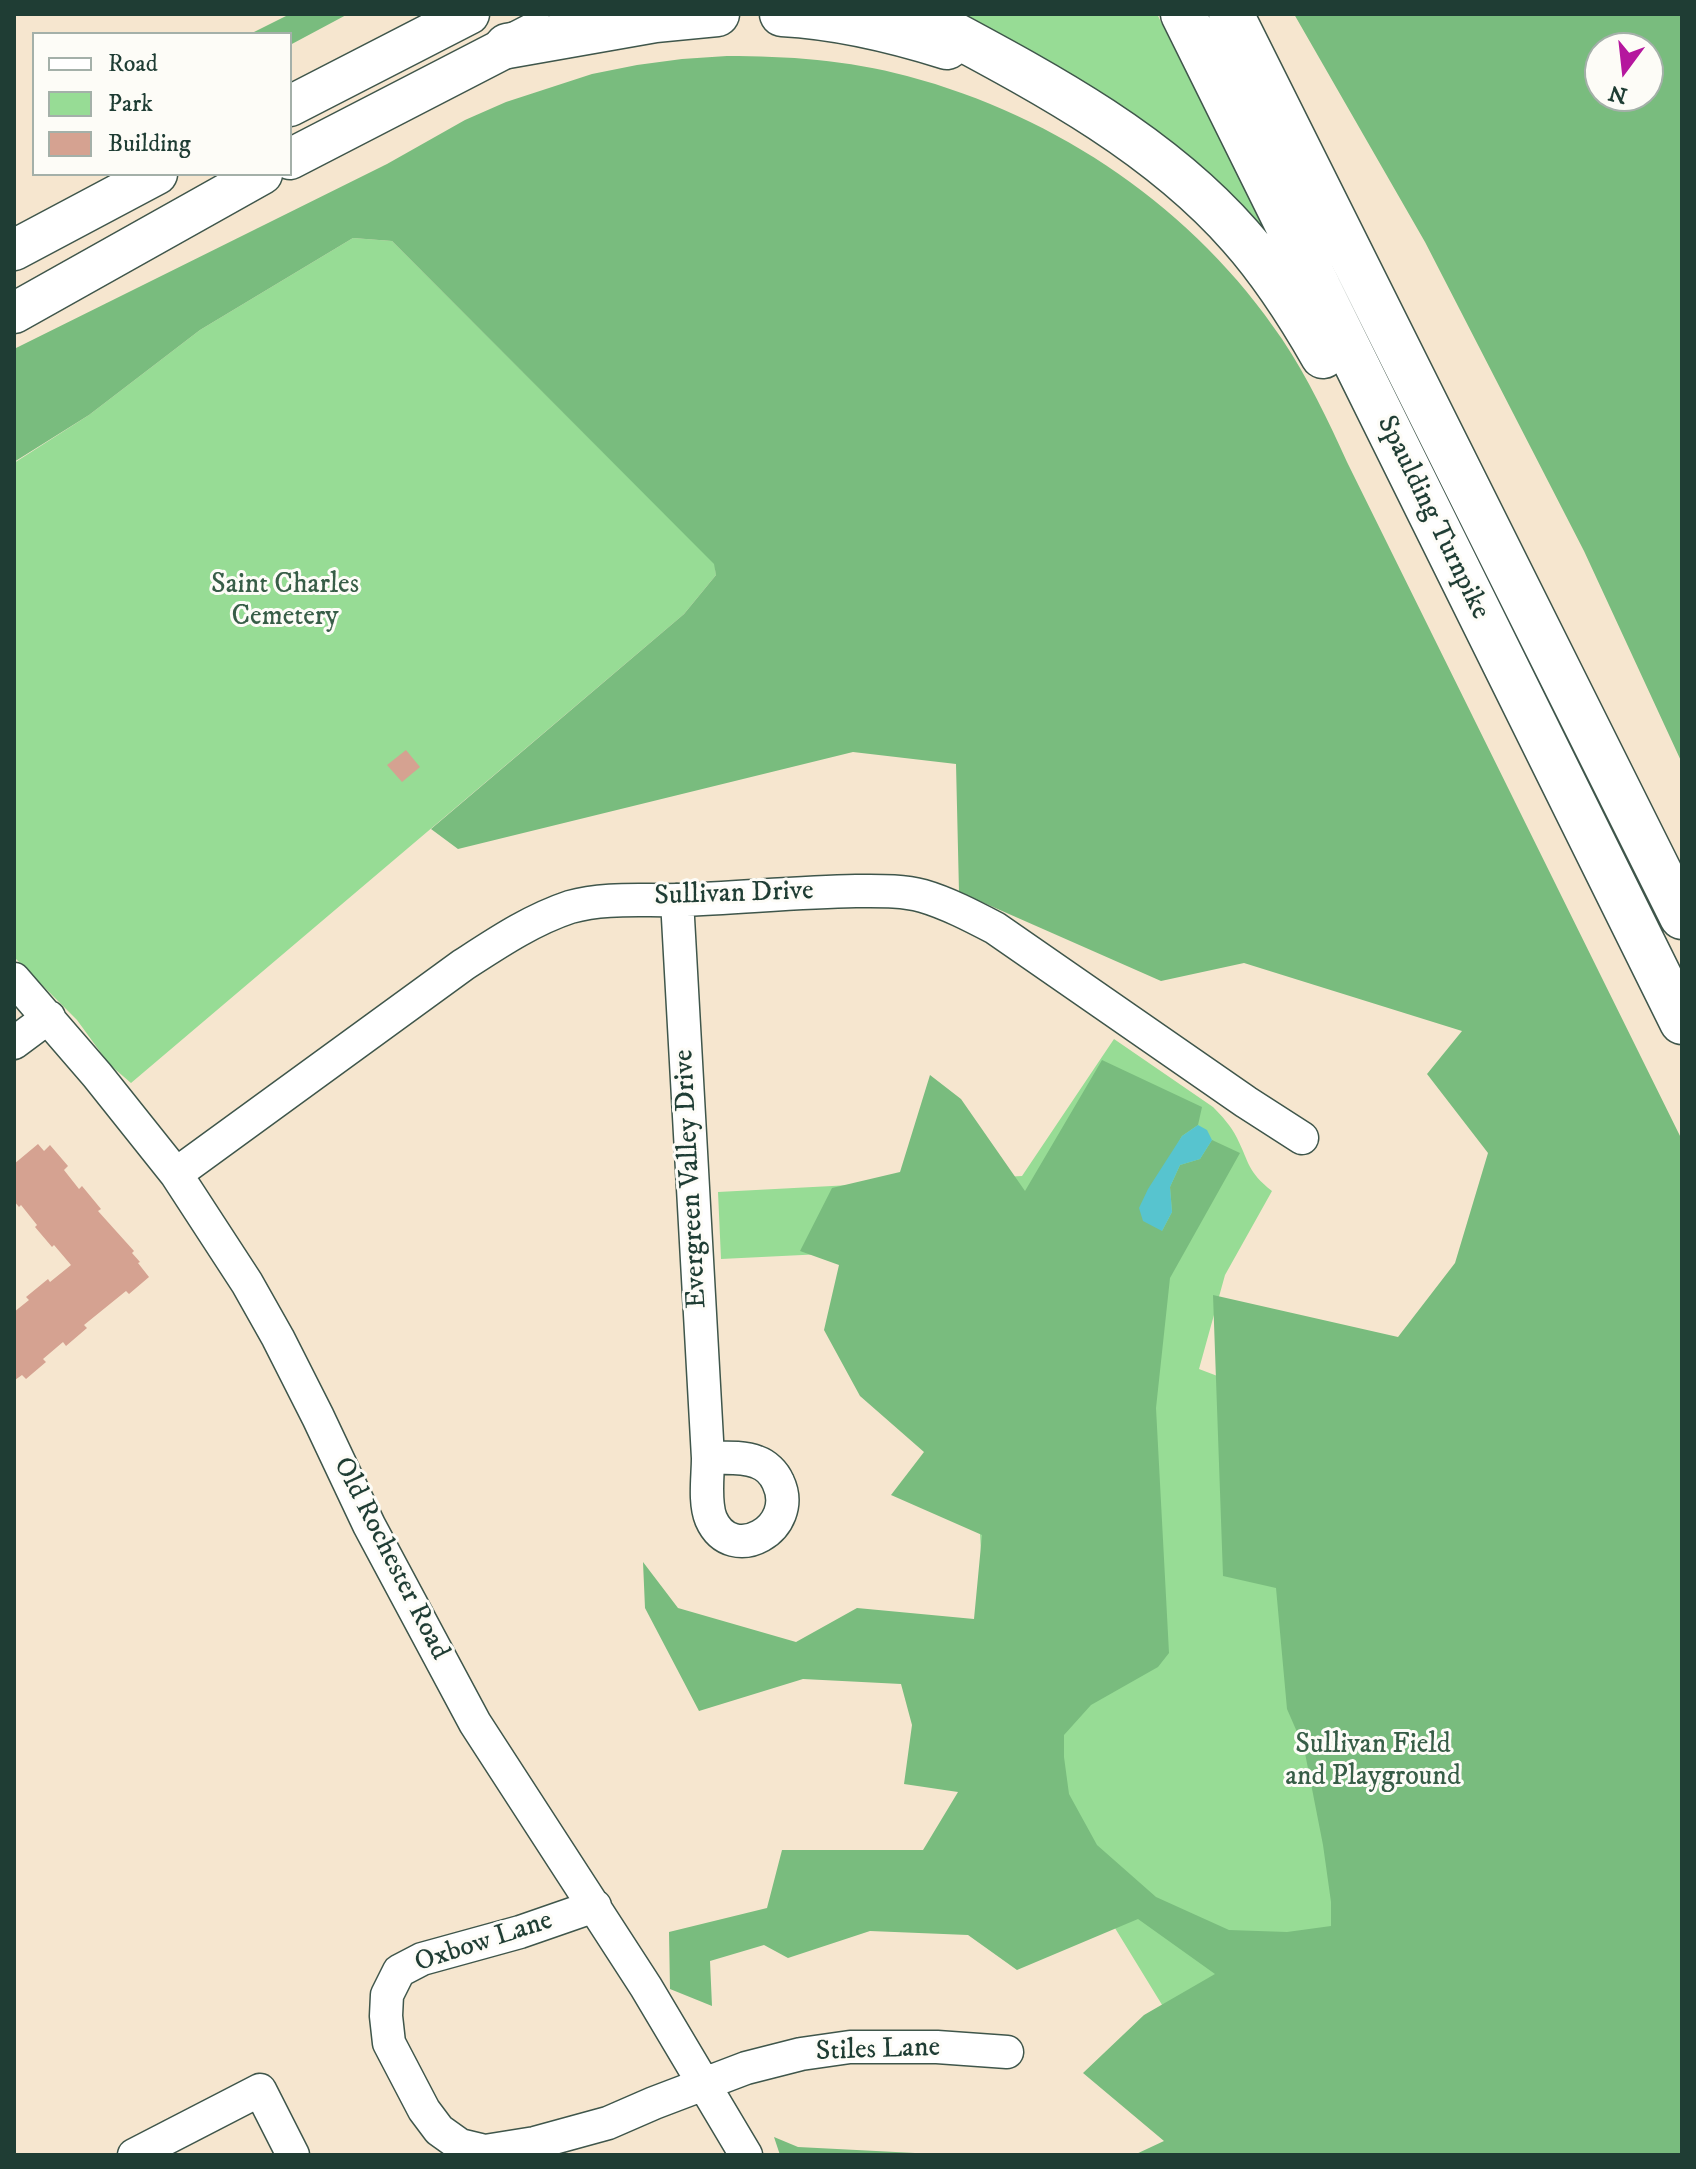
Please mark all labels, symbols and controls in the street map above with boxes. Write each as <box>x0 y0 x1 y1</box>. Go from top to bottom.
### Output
legend <box>32 32 292 176</box>
north arrow <box>1584 32 1664 112</box>
text: Road <box>108 49 158 79</box>
text: N <box>1606 78 1630 109</box>
text: Park <box>108 89 153 119</box>
text: Building <box>108 129 191 159</box>
street label: Spaulding Turnpike <box>1368 411 1496 625</box>
park label: Saint Charles Cemetery <box>211 569 359 635</box>
street label: Sullivan Drive <box>654 875 814 915</box>
street label: Evergreen Valley Drive <box>668 1049 716 1309</box>
street label: Old Rochester Road <box>324 1452 456 1666</box>
park label: Sullivan Field and Playground <box>1285 1729 1461 1795</box>
street label: Oxbow Lane <box>411 1905 557 1981</box>
street label: Stiles Lane <box>815 2032 941 2070</box>

